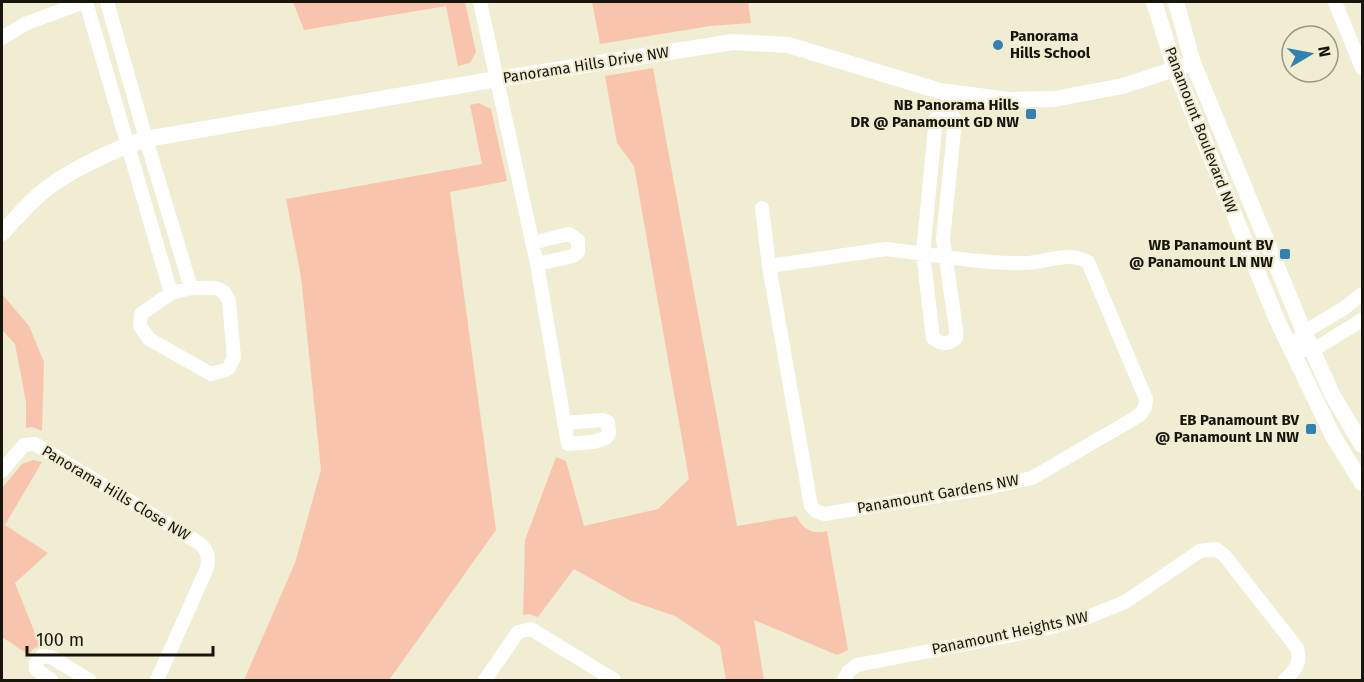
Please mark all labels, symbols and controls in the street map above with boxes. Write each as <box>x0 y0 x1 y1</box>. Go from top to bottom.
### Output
north arrow <box>1280 24 1340 84</box>
place label: Panorama Hills School <box>1010 27 1091 62</box>
marker: Panorama Hills School <box>991 38 1005 52</box>
street label: Panorama Hills Drive NW <box>502 43 671 87</box>
street label: Panamount Boulevard NW <box>1161 44 1241 216</box>
text: N <box>1314 45 1335 58</box>
place label: NB Panorama Hills DR @ Panamount GD NW <box>851 96 1019 131</box>
marker: NB Panorama Hills DR @ Panamount GD NW <box>1024 107 1038 121</box>
place label: WB Panamount BV @ Panamount LN NW <box>1129 236 1273 271</box>
marker: WB Panamount BV @ Panamount LN NW <box>1278 247 1292 261</box>
place label: EB Panamount BV @ Panamount LN NW <box>1155 411 1299 446</box>
marker: EB Panamount BV @ Panamount LN NW <box>1304 422 1318 436</box>
street label: Panorama Hills Close NW <box>39 442 194 545</box>
street label: Panamount Gardens NW <box>856 471 1021 517</box>
street label: Panamount Heights NW <box>930 607 1091 658</box>
scale bar <box>27 619 213 657</box>
text: 100 m <box>36 629 84 651</box>

